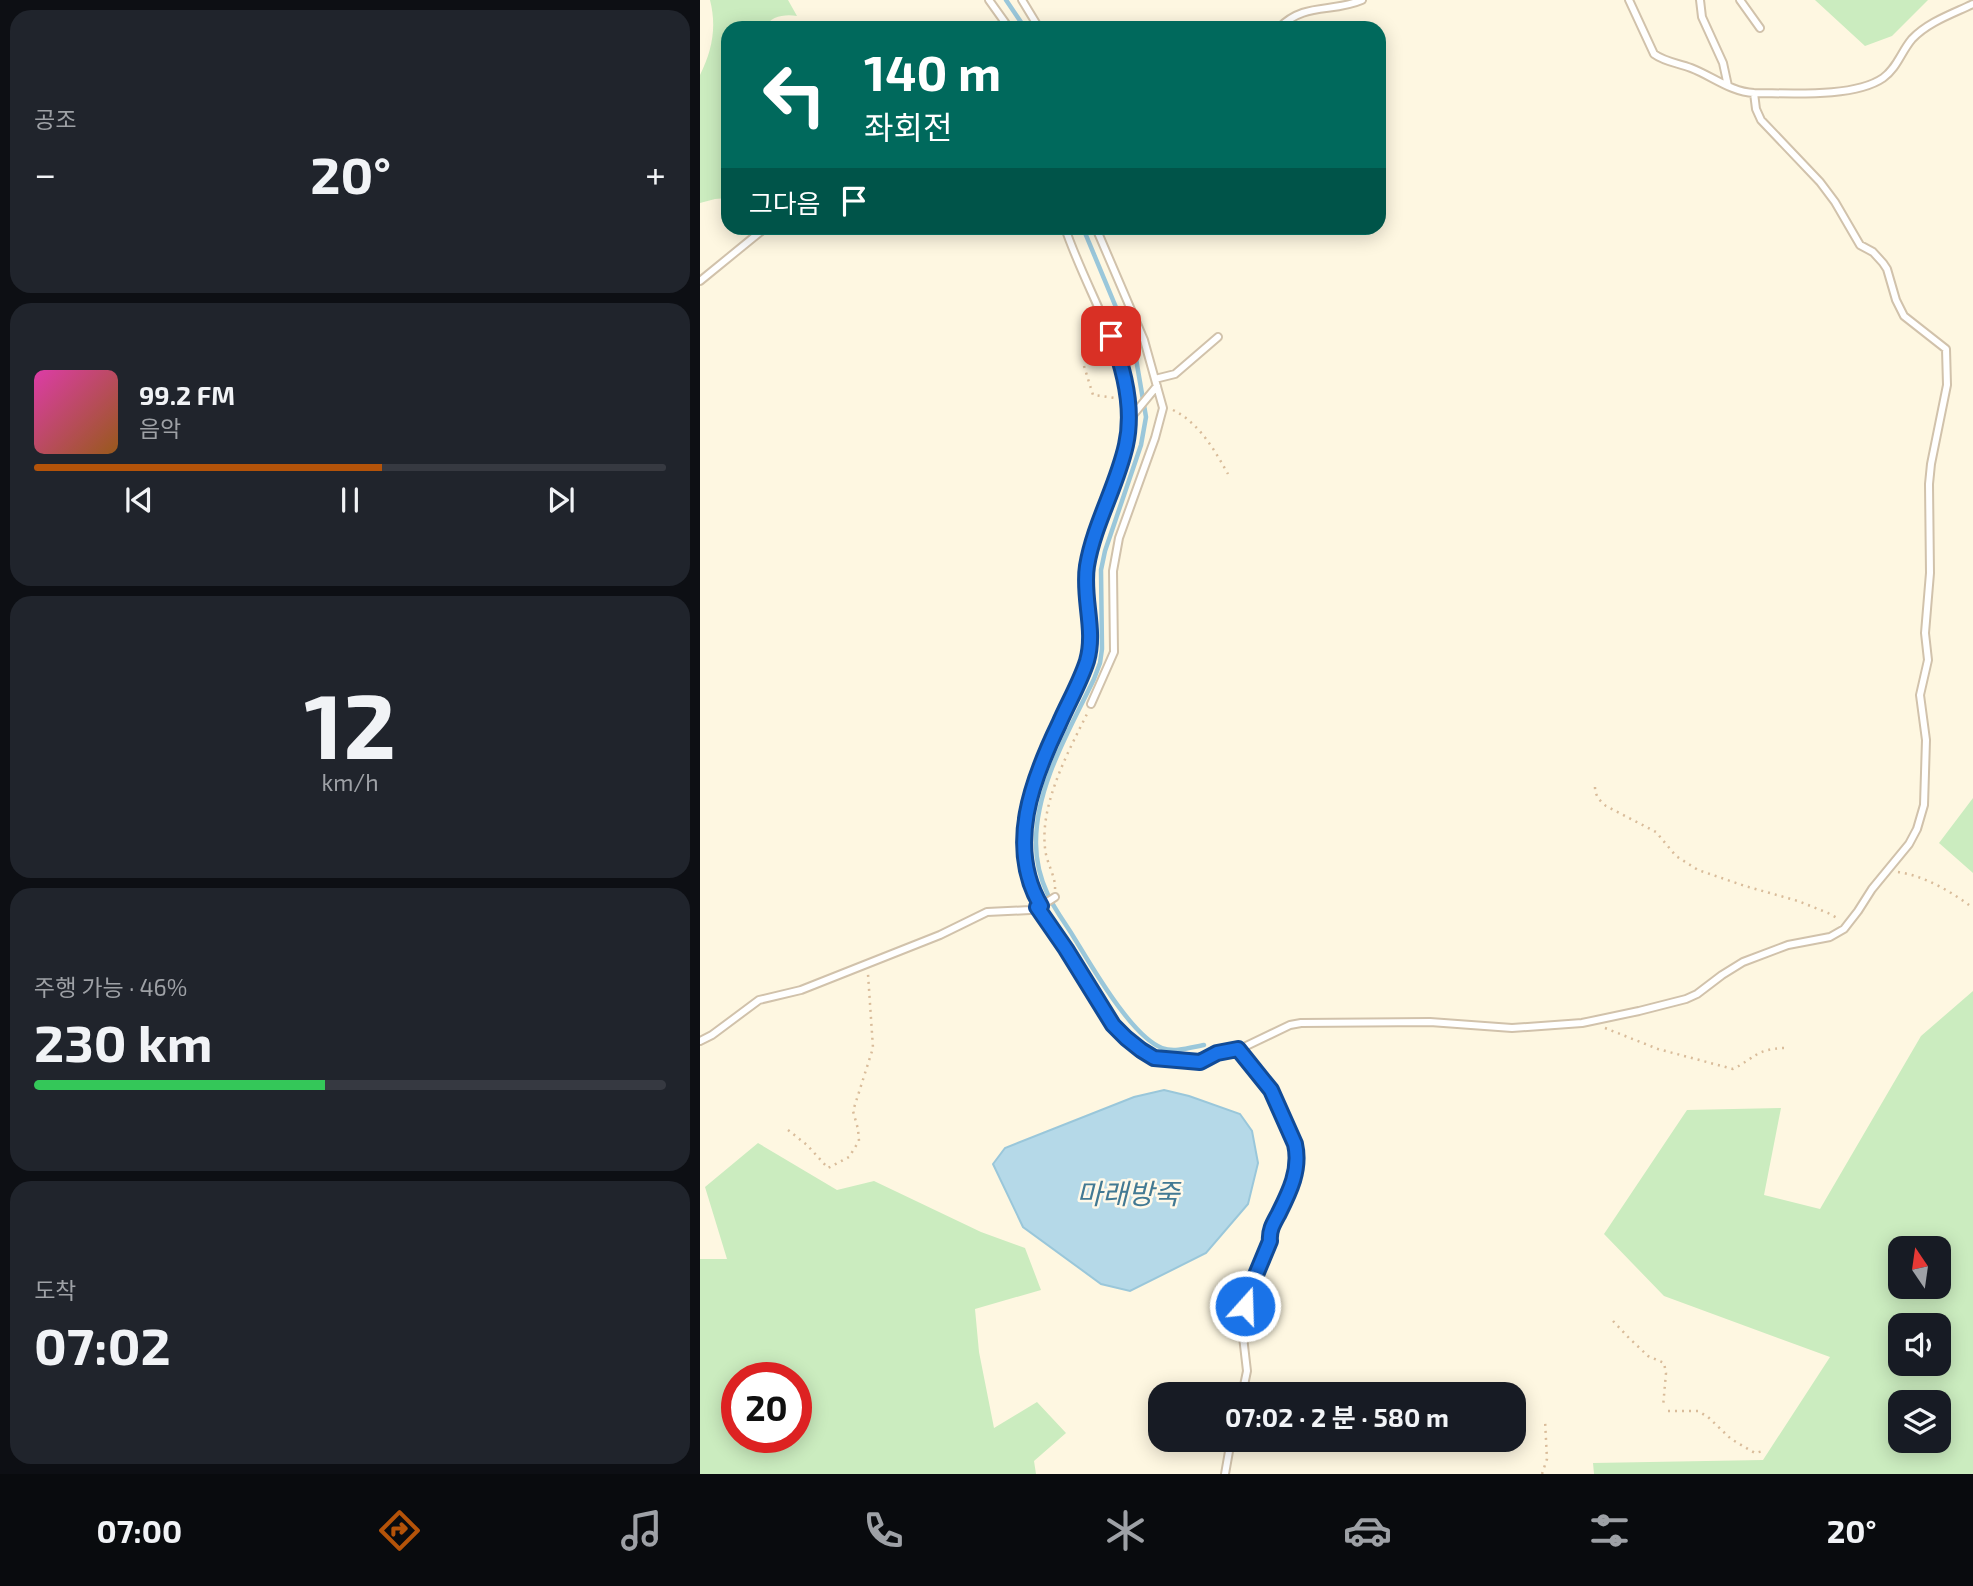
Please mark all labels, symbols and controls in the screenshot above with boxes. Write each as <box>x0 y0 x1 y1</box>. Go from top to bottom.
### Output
text: 140 m <box>864 42 1001 101</box>
icon: left <box>749 49 840 140</box>
text: 공조 <box>34 105 76 133</box>
text: 좌회전 <box>864 107 952 145</box>
text: 20° <box>310 142 391 204</box>
text: − <box>34 150 56 196</box>
text: + <box>645 150 666 196</box>
icon: arrive <box>835 182 873 220</box>
text: 그다음 <box>749 187 821 218</box>
pin <box>1081 306 1141 366</box>
icon: arrive <box>1092 317 1130 355</box>
text: 99.2 FM <box>139 379 235 410</box>
text: 음악 <box>139 414 181 442</box>
icon: previous <box>120 481 158 519</box>
icon: pause <box>331 481 369 519</box>
icon: next <box>542 481 580 519</box>
text: 12 <box>304 668 396 777</box>
text: km/h <box>321 768 379 796</box>
text: 주행 가능 · 46% <box>34 973 187 1001</box>
text: 230 km <box>34 1010 213 1072</box>
water label: 마래방죽 <box>1076 1176 1182 1210</box>
north arrow <box>1888 1236 1951 1298</box>
map controls <box>1888 1236 1951 1453</box>
position arrow <box>1208 1269 1282 1343</box>
text: 도착 <box>34 1276 76 1304</box>
text: 07:02 <box>34 1313 171 1375</box>
button: sound <box>1888 1313 1951 1376</box>
speed limit sign: 20 <box>721 1362 812 1453</box>
button: layers <box>1888 1390 1951 1453</box>
text: 07:02 · 2 분 · 580 m <box>1225 1401 1449 1432</box>
icon: directions <box>375 1506 424 1555</box>
icon: music <box>617 1506 666 1555</box>
icon: phone <box>859 1506 908 1555</box>
icon: climate <box>1101 1506 1150 1555</box>
icon: car <box>1343 1506 1392 1555</box>
icon: filters <box>1585 1506 1634 1555</box>
text: 07:00 <box>96 1511 182 1549</box>
text: 20° <box>1827 1511 1877 1549</box>

